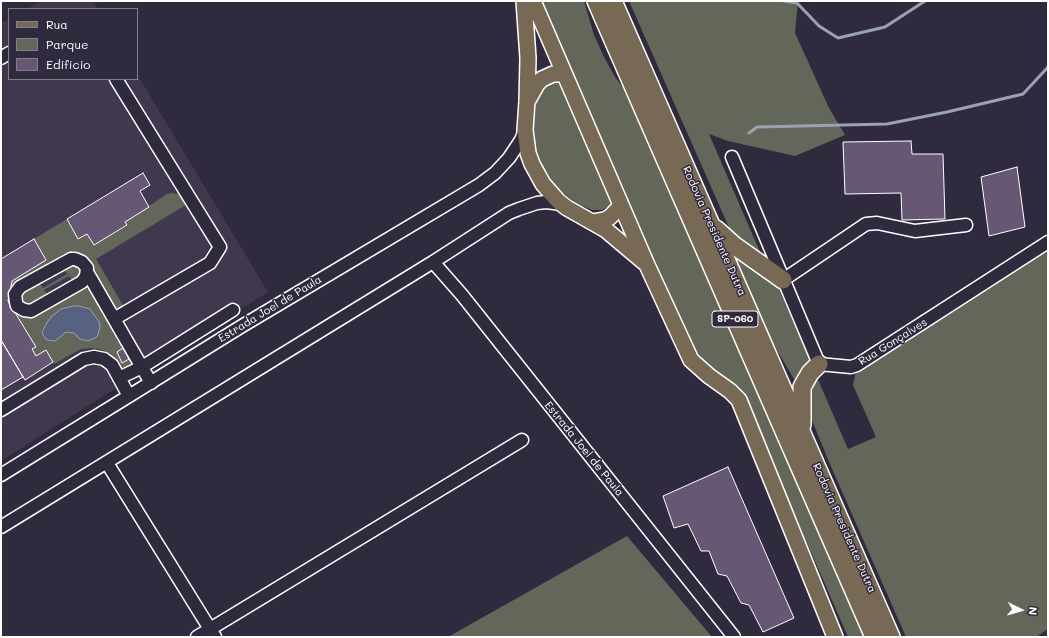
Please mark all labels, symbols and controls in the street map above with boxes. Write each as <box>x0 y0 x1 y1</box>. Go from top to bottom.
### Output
legend <box>8 8 138 80</box>
text: Rua <box>46 16 68 32</box>
text: Parque <box>46 36 89 52</box>
text: Edifício <box>46 56 90 72</box>
street label: Rodovia Presidente Dutra <box>679 164 749 298</box>
street label: Estrada Joel de Paula <box>216 273 324 345</box>
road number: SP-060 <box>712 311 758 327</box>
street label: Rua Gonçalves <box>856 316 930 368</box>
street label: Estrada Joel de Paula <box>542 399 626 499</box>
street label: Rodovia Presidente Dutra <box>809 461 879 595</box>
north arrow <box>1001 590 1041 630</box>
text: N <box>1026 606 1041 616</box>

